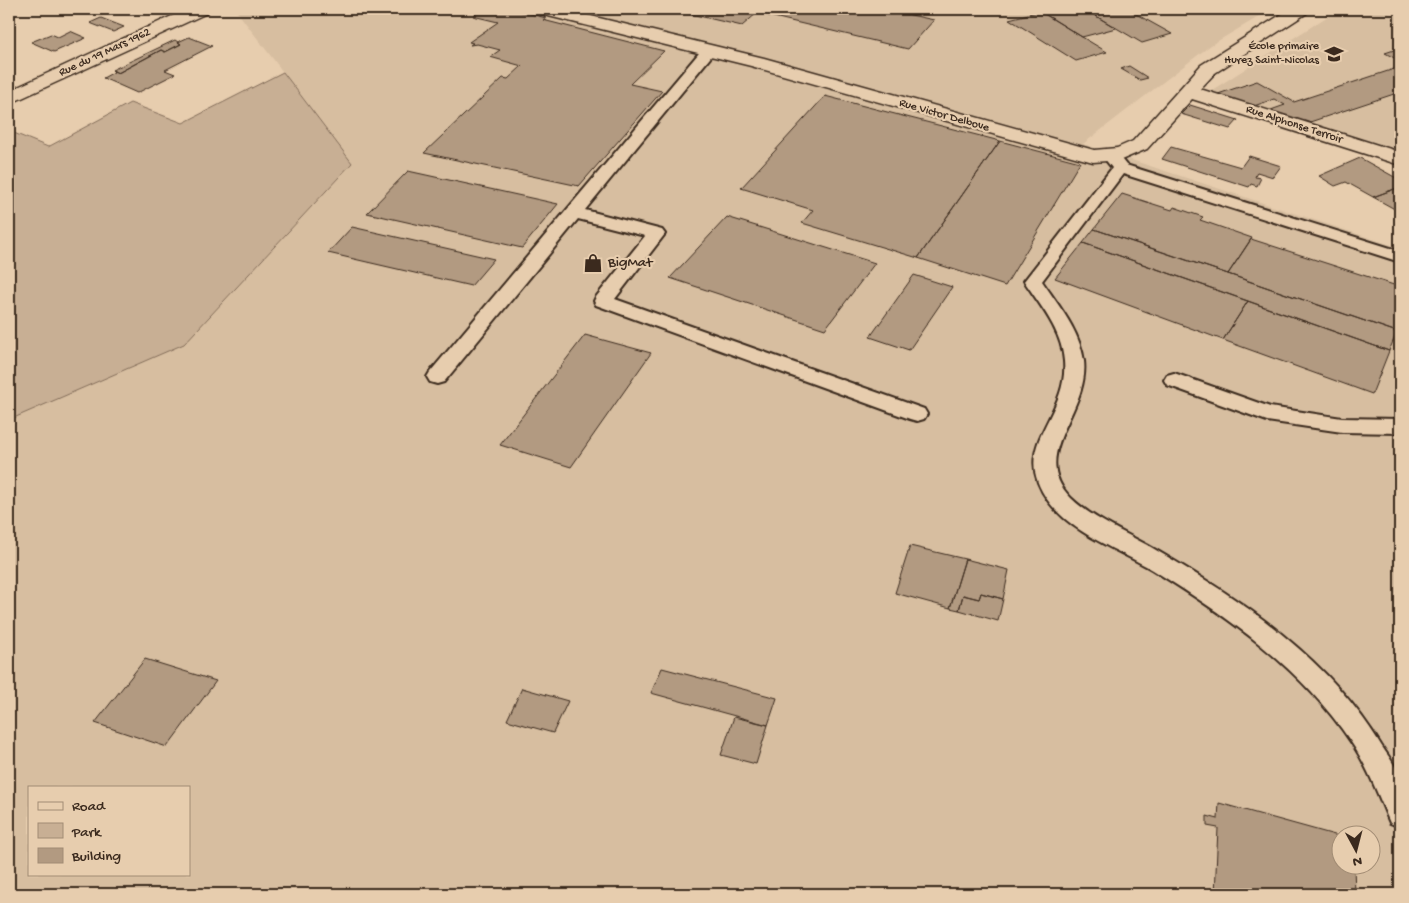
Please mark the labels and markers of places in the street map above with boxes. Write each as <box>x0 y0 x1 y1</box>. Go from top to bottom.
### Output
place label: École primaire Hurez Saint-Nicolas <box>1224 40 1320 68</box>
school or university icon: École primaire Hurez Saint-Nicolas <box>1323 43 1345 65</box>
shop icon: BigMat <box>582 252 604 274</box>
place label: BigMat <box>607 254 654 272</box>

